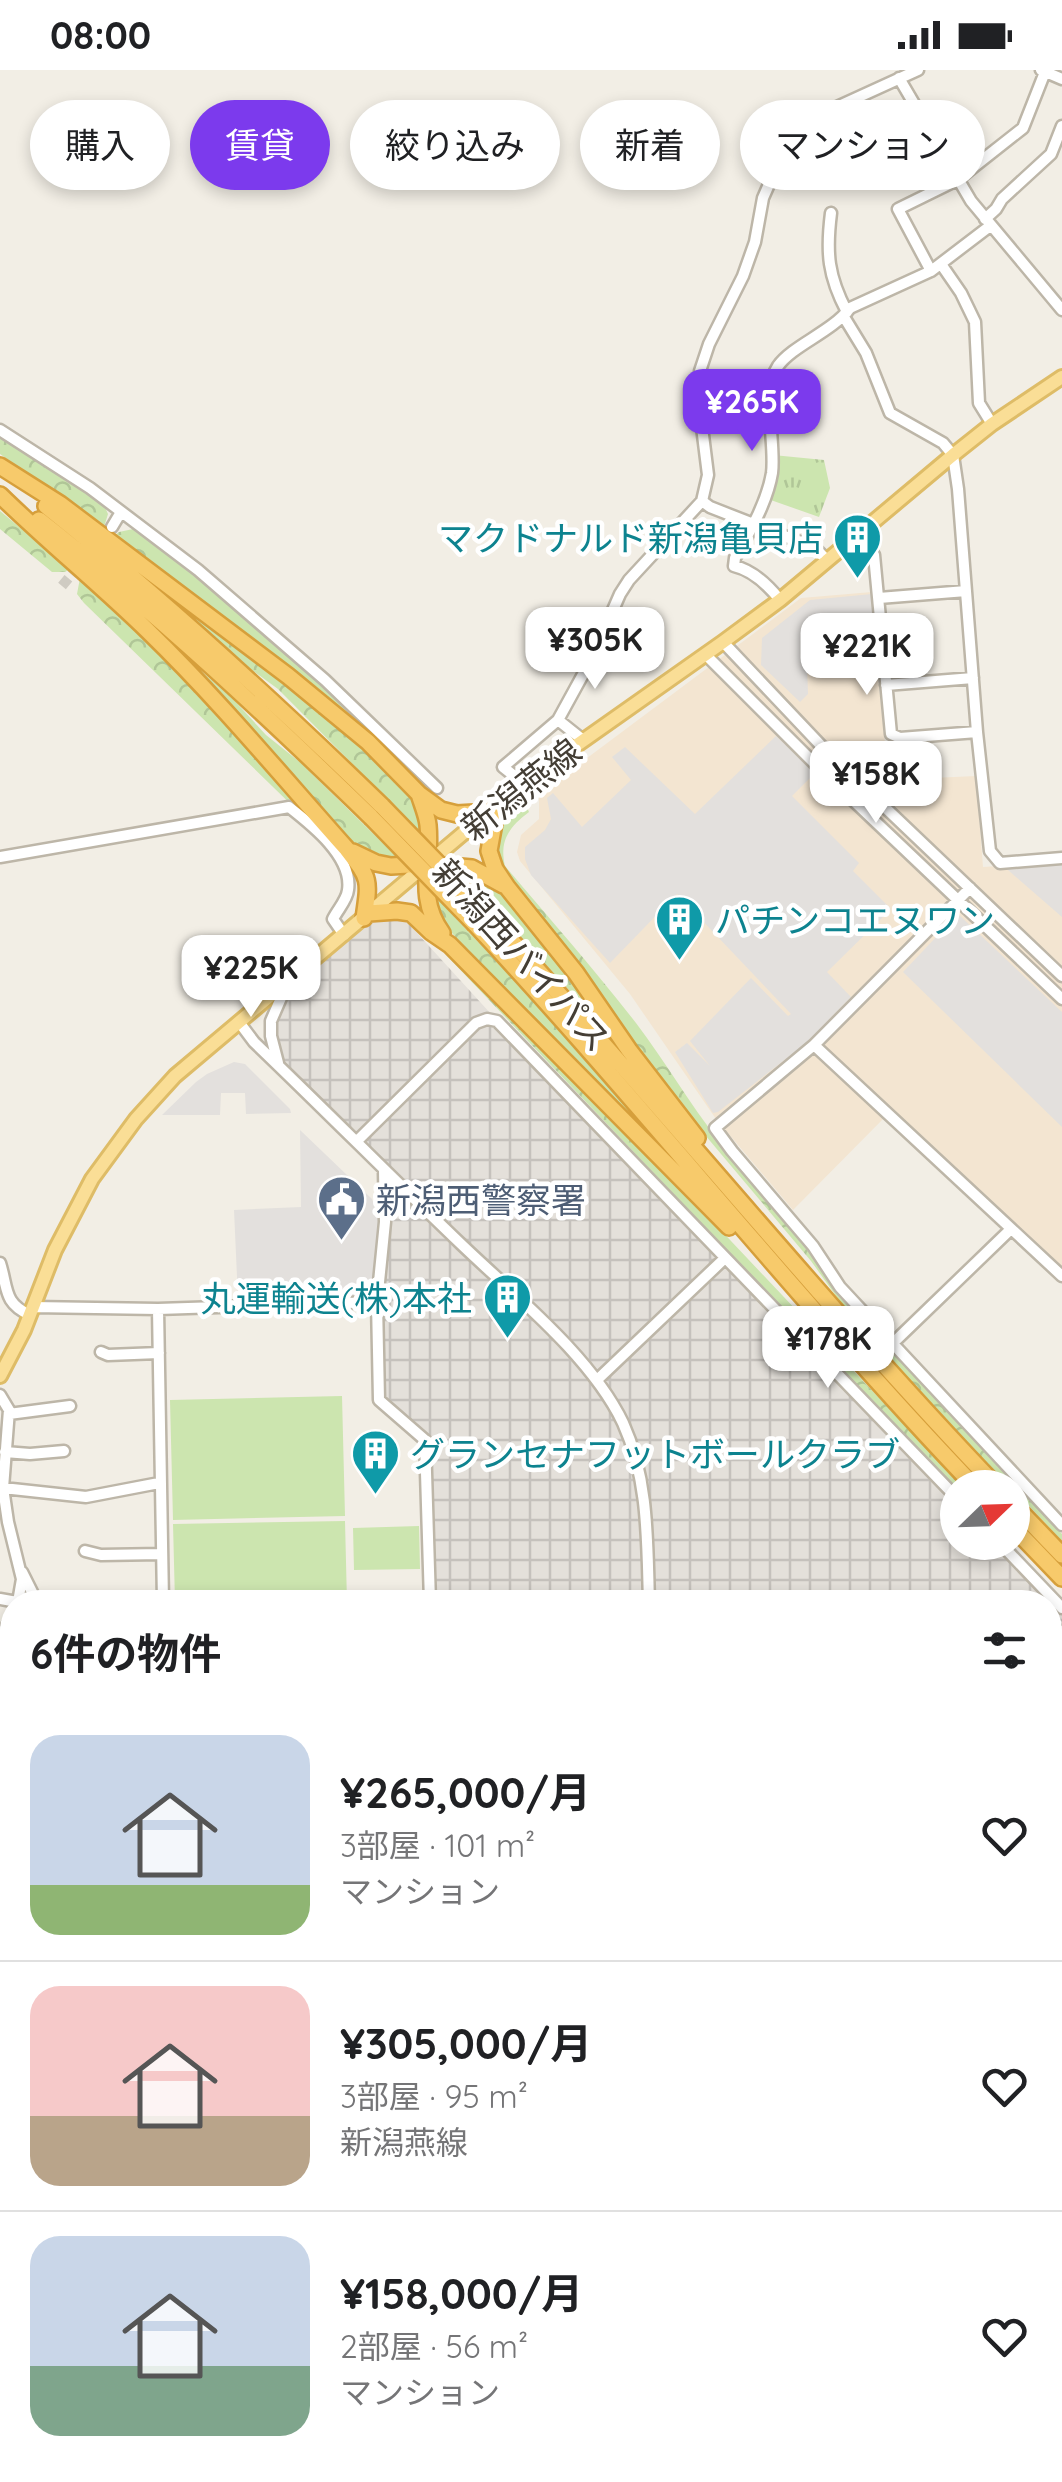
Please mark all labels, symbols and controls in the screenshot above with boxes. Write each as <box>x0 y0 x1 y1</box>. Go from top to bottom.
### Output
text: 08:00 <box>50 11 151 59</box>
chip: 購入 <box>30 100 170 190</box>
chip: 賃貸 <box>190 100 330 190</box>
chip: 絞り込み <box>350 100 560 190</box>
chip: 新着 <box>580 100 720 190</box>
chip: マンション <box>740 100 985 190</box>
pin: ¥265K <box>682 369 822 454</box>
text: ¥265K <box>705 381 799 421</box>
building icon: マクドナルド新潟亀貝店 <box>832 512 884 580</box>
place label: マクドナルド新潟亀貝店 <box>438 516 823 560</box>
pin: ¥305K <box>525 607 665 692</box>
pin: ¥221K <box>797 613 937 698</box>
text: ¥305K <box>547 619 643 659</box>
text: ¥221K <box>823 625 911 665</box>
street label: 新潟燕線 <box>452 729 590 849</box>
pin: ¥158K <box>806 741 946 826</box>
text: ¥158K <box>832 753 920 793</box>
street label: 新潟西バイパス <box>424 849 620 1061</box>
building icon: パチンコエヌワン <box>654 894 706 962</box>
place label: パチンコエヌワン <box>715 898 995 942</box>
pin: ¥225K <box>181 935 321 1020</box>
text: ¥225K <box>204 947 298 987</box>
public building icon: 新潟西警察署 <box>315 1174 367 1242</box>
place label: 新潟西警察署 <box>376 1178 586 1222</box>
building icon: 丸運輸送(株)本社 <box>481 1272 533 1340</box>
place label: 丸運輸送(株)本社 <box>201 1276 472 1320</box>
pin: ¥178K <box>758 1306 898 1391</box>
text: ¥178K <box>784 1318 872 1358</box>
building icon: グランセナフットボールクラブ <box>349 1428 401 1496</box>
place label: グランセナフットボールクラブ <box>410 1432 900 1476</box>
north arrow <box>940 1470 1030 1560</box>
map controls <box>940 1470 1030 1560</box>
icon: filters <box>977 1623 1032 1678</box>
text: 6件の物件 <box>30 1627 221 1680</box>
text: ¥265,000/月 <box>340 1766 591 1819</box>
icon: home <box>110 1775 230 1895</box>
icon: heart <box>977 1808 1032 1863</box>
text: 3部屋 · 101 m² <box>340 1825 535 1865</box>
text: マンション <box>340 1871 500 1911</box>
text: ¥305,000/月 <box>340 2017 592 2070</box>
icon: home <box>110 2026 230 2146</box>
icon: heart <box>977 2059 1032 2114</box>
text: 3部屋 · 95 m² <box>340 2076 528 2116</box>
text: 新潟燕線 <box>340 2122 468 2162</box>
text: ¥158,000/月 <box>340 2267 583 2320</box>
icon: home <box>110 2276 230 2396</box>
icon: heart <box>977 2309 1032 2364</box>
text: 2部屋 · 56 m² <box>340 2326 528 2366</box>
text: マンション <box>340 2372 500 2412</box>

